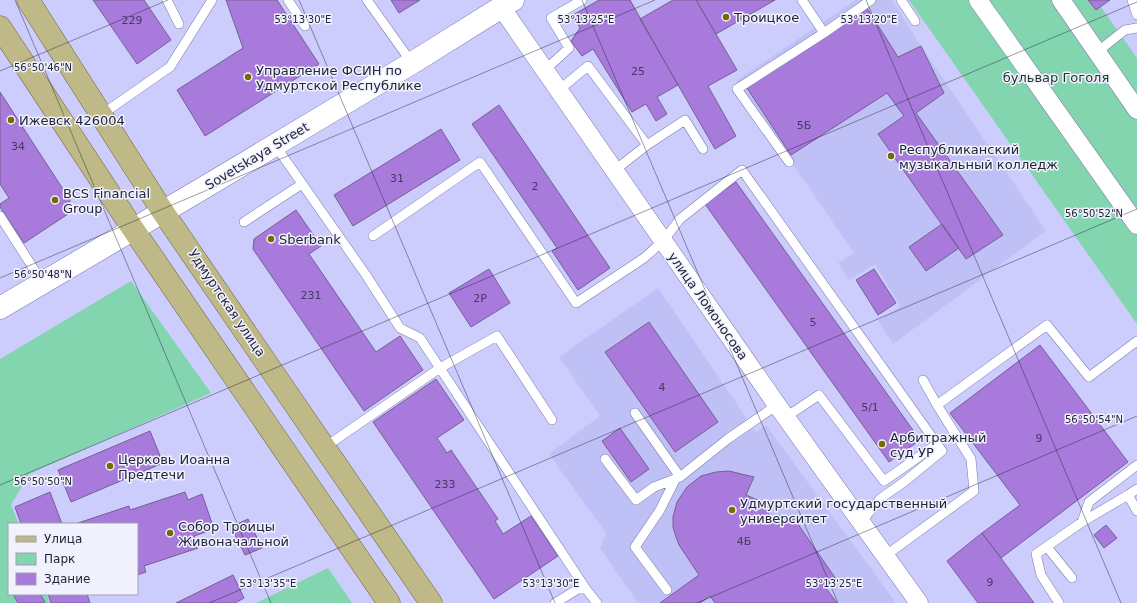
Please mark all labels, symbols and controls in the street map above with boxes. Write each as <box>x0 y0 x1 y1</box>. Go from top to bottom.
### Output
place label: Троицкое <box>733 10 799 25</box>
marker: Троицкое <box>721 12 731 22</box>
house number: 229 <box>122 14 143 27</box>
text: 53°13'30"E <box>275 14 331 25</box>
text: 53°13'25"E <box>558 14 614 25</box>
text: 53°13'20"E <box>841 14 897 25</box>
text: 56°50'46"N <box>14 62 72 73</box>
place label: Управление ФСИН по Удмуртской Республике <box>256 63 422 93</box>
house number: 25 <box>631 65 645 78</box>
park label: бульвар Гоголя <box>1003 70 1109 85</box>
marker: Управление ФСИН по Удмуртской Республике <box>243 72 253 82</box>
place label: Ижевск 426004 <box>19 113 125 128</box>
marker: Ижевск 426004 <box>6 115 16 125</box>
street label: Sovetskaya Street <box>202 119 312 193</box>
house number: 5Б <box>797 119 811 132</box>
house number: 34 <box>11 140 25 153</box>
place label: Республиканский музыкальный колледж <box>899 142 1058 172</box>
marker: Республиканский музыкальный колледж <box>886 151 896 161</box>
house number: 31 <box>390 172 404 185</box>
house number: 2 <box>532 180 539 193</box>
place label: BCS Financial Group <box>63 186 150 216</box>
marker: BCS Financial Group <box>50 195 60 205</box>
text: 56°50'52"N <box>1065 208 1123 219</box>
place label: Sberbank <box>279 232 341 247</box>
marker: Sberbank <box>266 234 276 244</box>
street label: Удмуртская улица <box>185 246 269 360</box>
street label: улица Ломоносова <box>665 249 751 363</box>
text: 56°50'48"N <box>14 269 72 280</box>
house number: 231 <box>301 289 322 302</box>
house number: 2Р <box>473 292 487 305</box>
house number: 5 <box>810 316 817 329</box>
house number: 4 <box>659 381 666 394</box>
house number: 5/1 <box>861 401 879 414</box>
text: 56°50'54"N <box>1065 414 1123 425</box>
place label: Арбитражный суд УР <box>890 430 986 460</box>
house number: 9 <box>1036 432 1043 445</box>
marker: Арбитражный суд УР <box>877 439 887 449</box>
place label: Церковь Иоанна Предтечи <box>118 452 230 482</box>
marker: Церковь Иоанна Предтечи <box>105 461 115 471</box>
text: 56°50'50"N <box>14 476 72 487</box>
house number: 233 <box>435 478 456 491</box>
place label: Удмуртский государственный университет <box>740 496 947 526</box>
marker: Удмуртский государственный университет <box>727 505 737 515</box>
place label: Собор Троицы Живоначальной <box>178 519 289 549</box>
legend <box>8 523 138 595</box>
marker: Собор Троицы Живоначальной <box>165 528 175 538</box>
text: Улица <box>44 532 82 546</box>
house number: 4Б <box>737 535 751 548</box>
text: Парк <box>44 552 75 566</box>
text: Здание <box>44 572 90 586</box>
house number: 9 <box>987 576 994 589</box>
text: 53°13'35"E <box>240 578 296 589</box>
text: 53°13'30"E <box>523 578 579 589</box>
text: 53°13'25"E <box>806 578 862 589</box>

